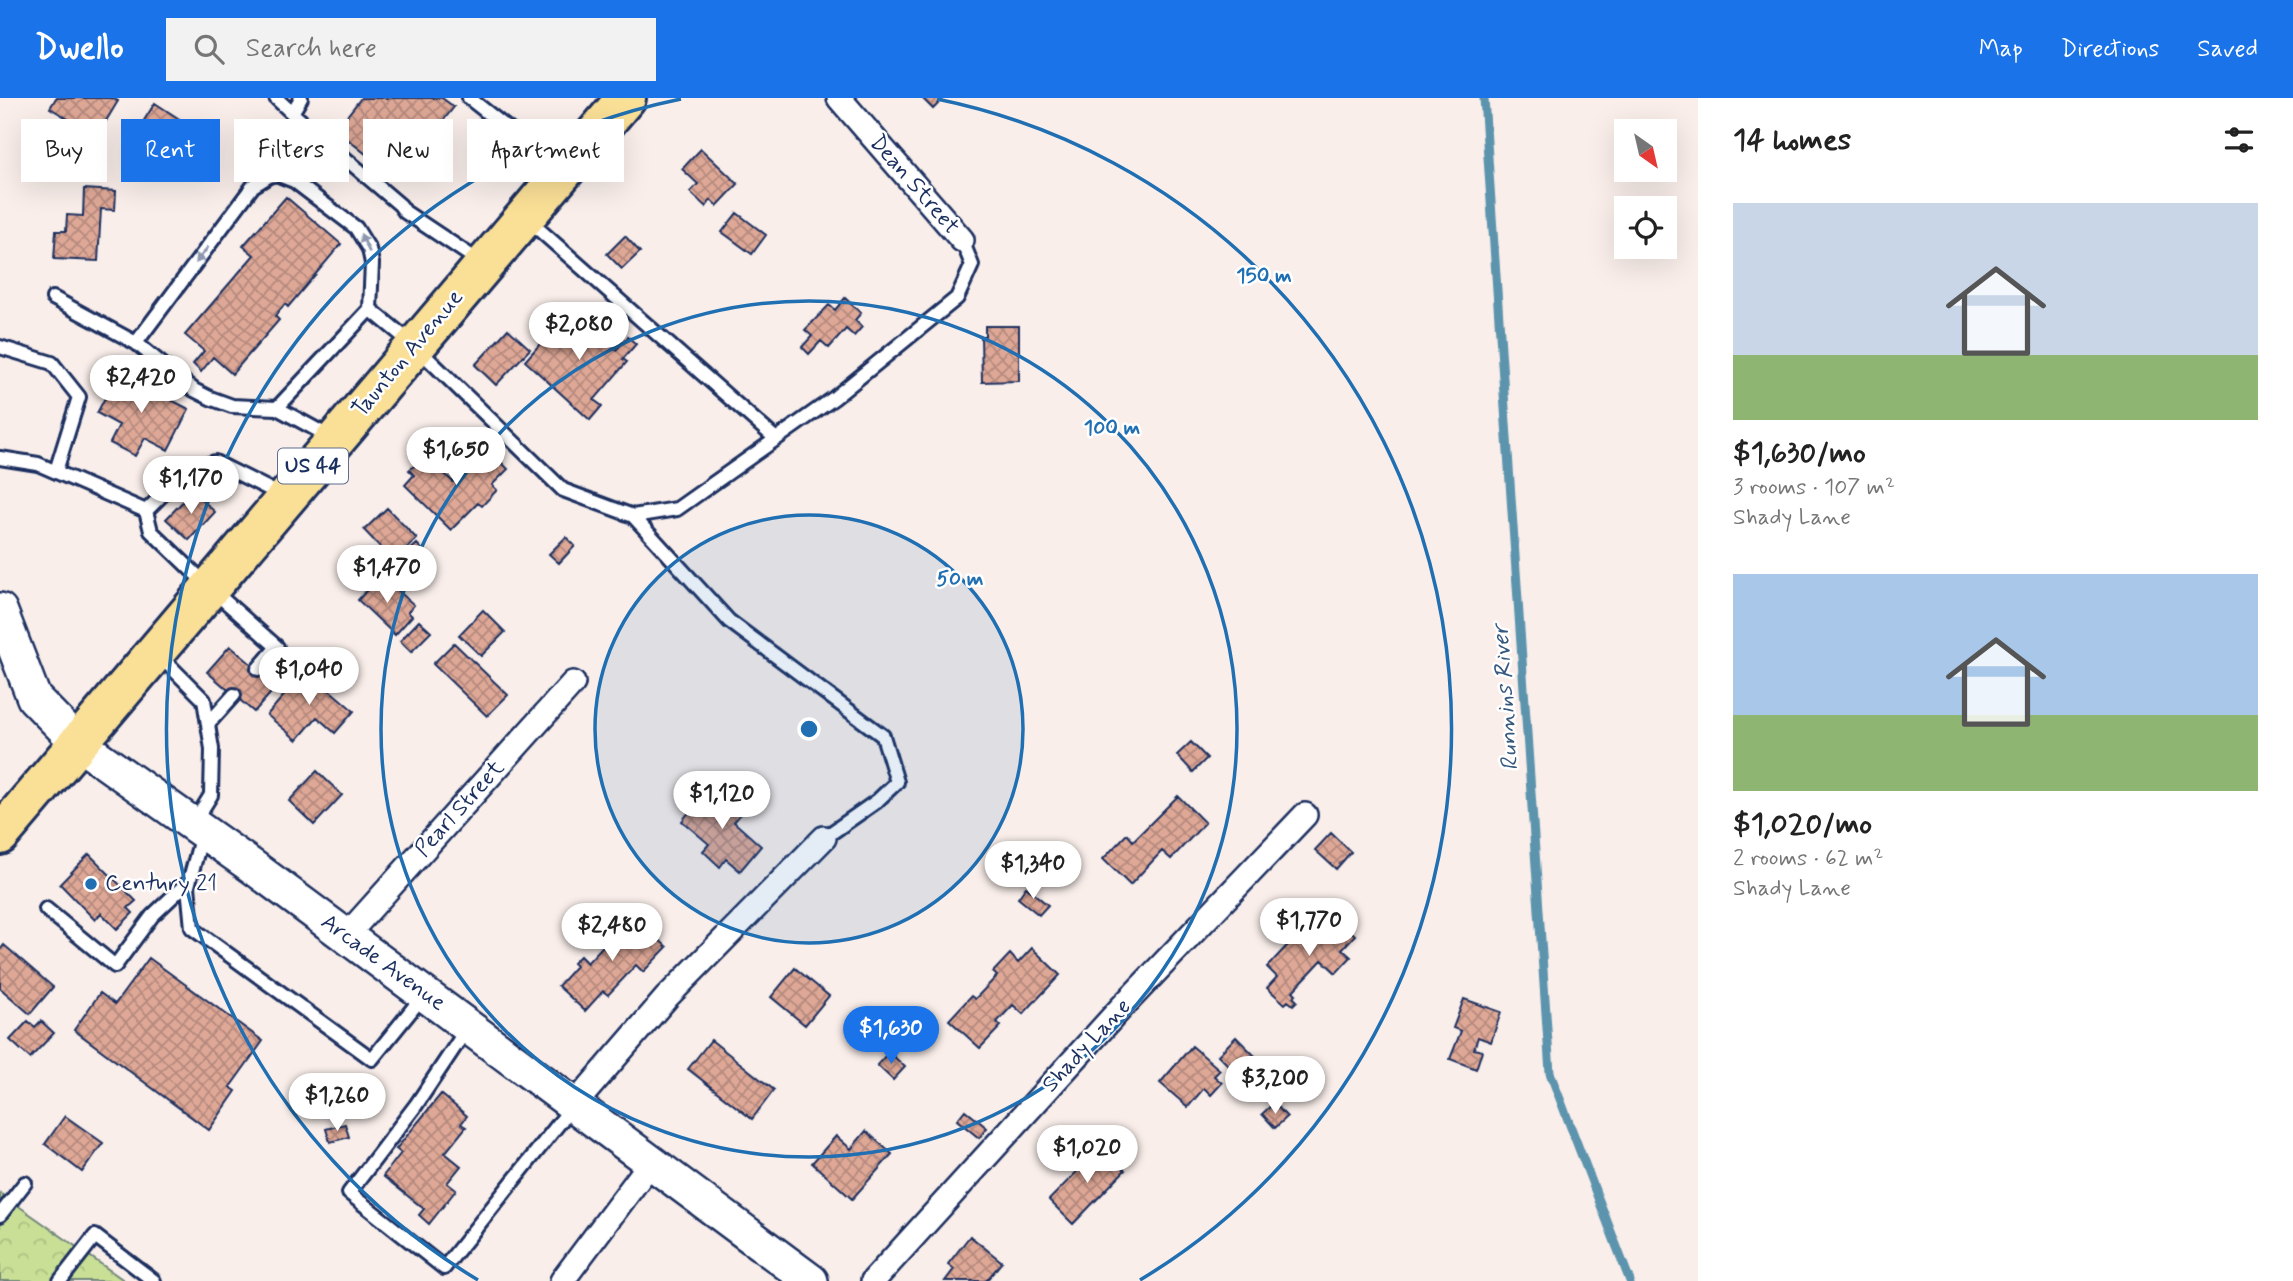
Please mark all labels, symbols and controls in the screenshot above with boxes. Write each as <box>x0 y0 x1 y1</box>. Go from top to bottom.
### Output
search box <box>166 18 656 81</box>
text: Dwello <box>35 27 124 71</box>
icon: search <box>190 30 228 68</box>
text: Search here <box>246 32 377 66</box>
text: Map <box>1979 34 2023 65</box>
text: Directions <box>2061 34 2159 65</box>
text: Saved <box>2197 34 2258 65</box>
chip: Buy <box>21 119 107 182</box>
chip: Rent <box>121 119 220 182</box>
chip: Filters <box>234 119 349 182</box>
chip: New <box>363 119 453 182</box>
chip: Apartment <box>467 119 624 182</box>
north arrow <box>1614 119 1676 182</box>
map controls <box>1614 119 1677 259</box>
text: 14 homes <box>1733 121 1851 160</box>
icon: filters <box>2220 121 2258 159</box>
street label: Dean Street <box>862 129 966 241</box>
button: locate <box>1614 196 1677 259</box>
one-way arrow <box>359 233 370 253</box>
one-way arrow <box>194 246 209 264</box>
icon: home <box>1933 248 2059 374</box>
text: 150 m <box>1236 262 1292 290</box>
street label: Taunton Avenue <box>346 284 470 424</box>
pin: $2,080 <box>522 302 636 362</box>
text: $2,080 <box>545 310 613 340</box>
pin: $2,420 <box>84 356 198 415</box>
text: $2,420 <box>106 363 176 393</box>
text: 100 m <box>1084 414 1140 442</box>
pin: $1,650 <box>399 428 513 487</box>
text: $1,630/mo <box>1733 434 1866 473</box>
text: $1,650 <box>422 435 490 465</box>
road number: US 44 <box>278 448 348 484</box>
pin: $1,170 <box>134 456 248 516</box>
text: $1,170 <box>159 464 223 494</box>
text: 3 rooms · 107 m² <box>1733 473 1895 503</box>
text: Shady Lane <box>1733 503 1851 533</box>
pin: $1,470 <box>330 546 444 605</box>
text: $1,470 <box>353 553 421 583</box>
text: 50 m <box>937 565 984 593</box>
icon: home <box>1933 619 2059 745</box>
water label: Runnins River <box>1485 621 1527 772</box>
pin: $1,040 <box>252 648 366 707</box>
text: $1,040 <box>275 655 343 685</box>
centre of rings <box>797 717 821 741</box>
street label: Pearl Street <box>409 754 512 864</box>
pin: $1,120 <box>665 772 779 831</box>
text: $1,120 <box>689 779 755 809</box>
text: $1,020/mo <box>1733 805 1872 844</box>
pin: $1,340 <box>976 842 1090 901</box>
text: 2 rooms · 62 m² <box>1733 844 1884 874</box>
text: $1,340 <box>1001 849 1065 879</box>
place label: Century 21 <box>105 869 217 899</box>
text: Shady Lane <box>1733 874 1851 904</box>
marker: Century 21 <box>83 876 99 892</box>
pin: $1,770 <box>1252 898 1366 958</box>
pin: $2,480 <box>555 904 669 963</box>
text: $1,770 <box>1276 906 1342 936</box>
street label: Arcade Avenue <box>314 907 452 1019</box>
text: $2,480 <box>577 911 647 941</box>
street label: Shady Lane <box>1036 993 1138 1099</box>
pin: $1,630 <box>834 1006 948 1066</box>
text: $1,630 <box>859 1014 923 1044</box>
pin: $3,200 <box>1218 1056 1332 1116</box>
text: $3,200 <box>1241 1064 1309 1094</box>
pin: $1,260 <box>280 1074 394 1133</box>
text: $1,260 <box>305 1081 369 1111</box>
pin: $1,020 <box>1030 1126 1144 1185</box>
text: $1,020 <box>1053 1133 1121 1163</box>

